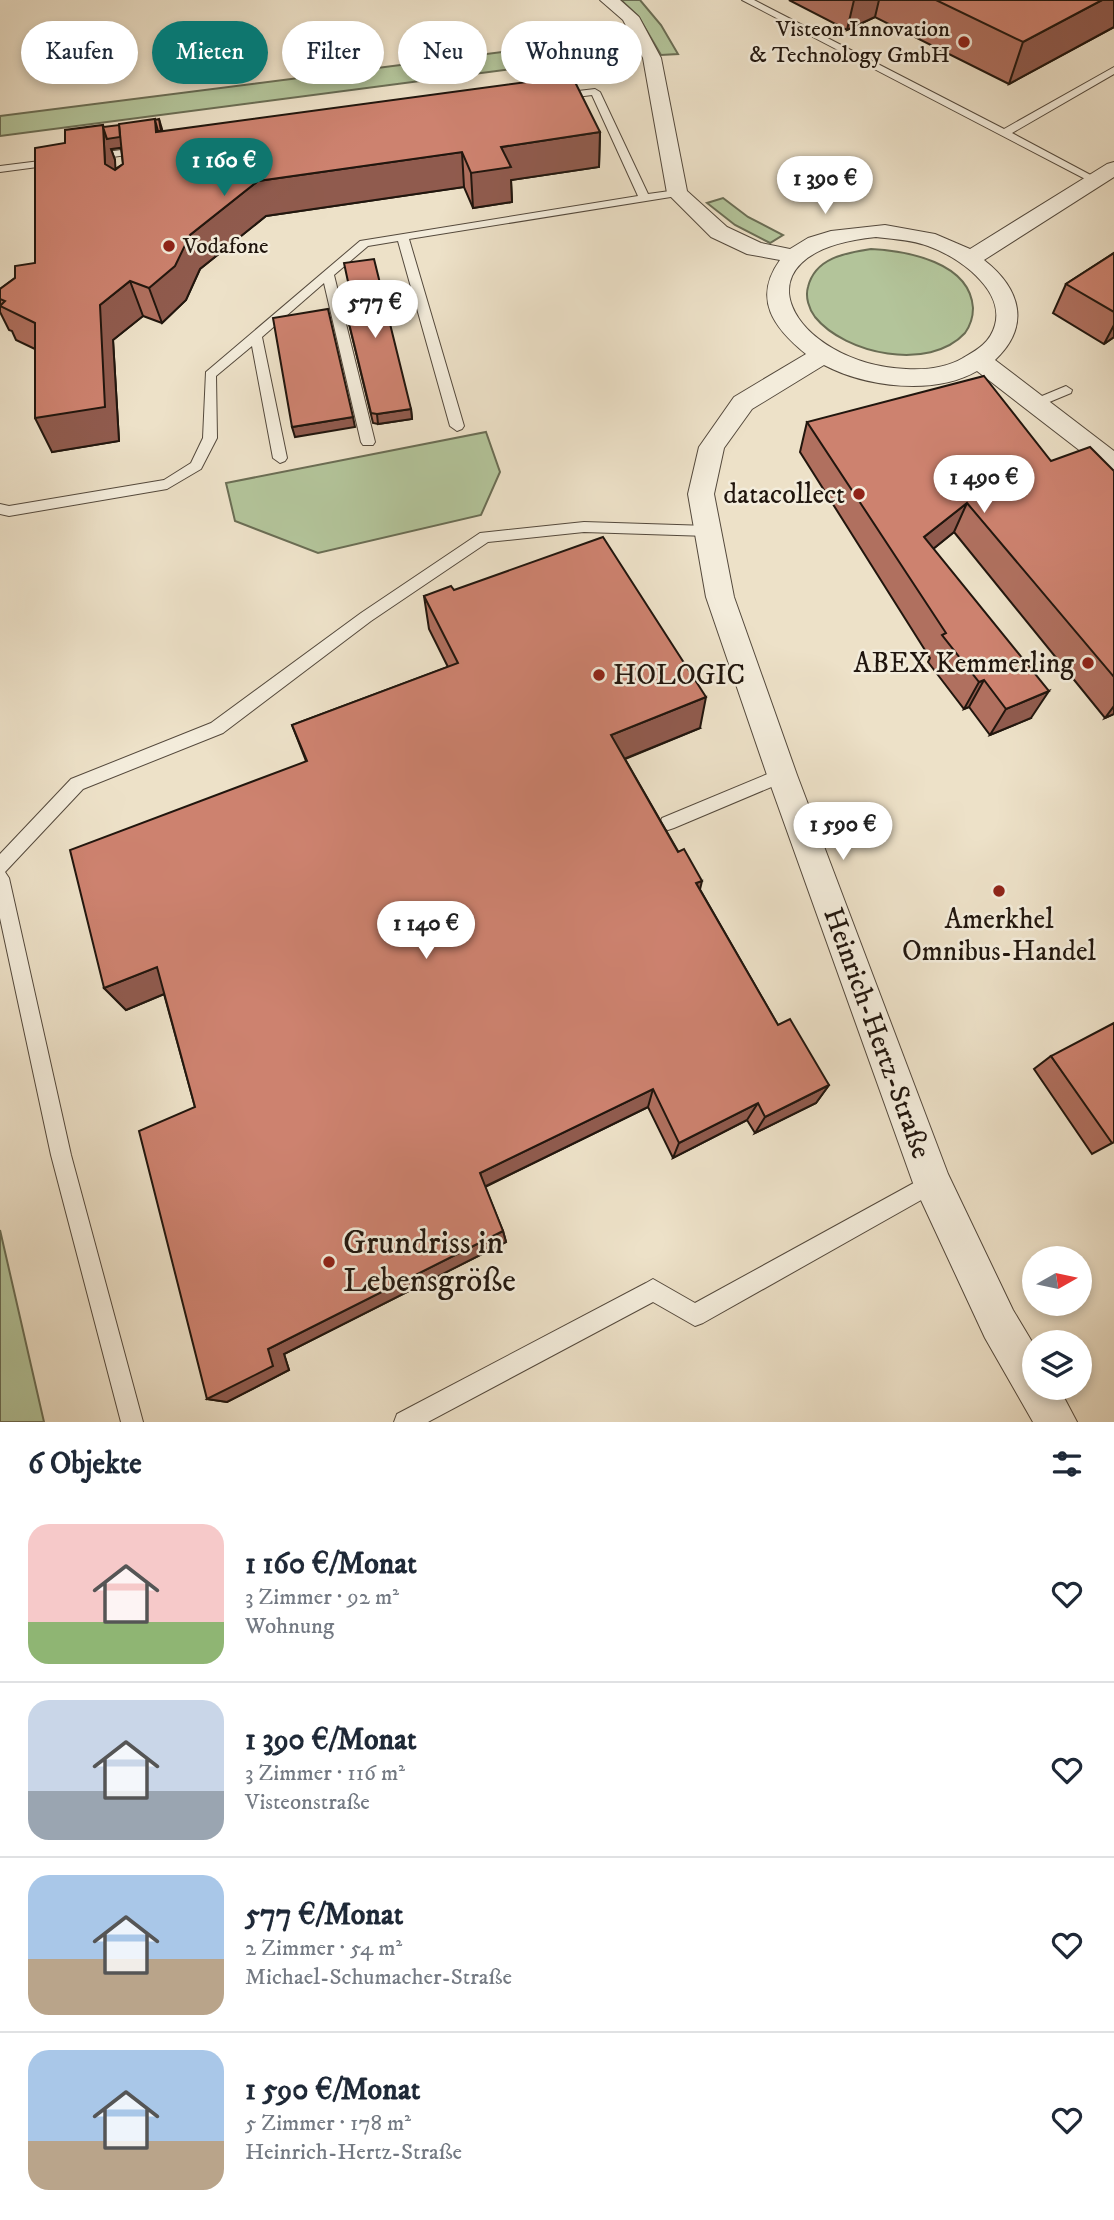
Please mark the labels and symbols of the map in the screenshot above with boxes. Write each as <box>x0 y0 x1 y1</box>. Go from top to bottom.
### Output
place label: Visteon Innovation & Technology GmbH <box>749 15 950 70</box>
marker: Visteon Innovation & Technology GmbH <box>956 34 972 50</box>
pin: 1 160 € <box>159 138 289 198</box>
pin: 1 390 € <box>760 156 890 216</box>
place label: Vodafone <box>182 232 269 261</box>
marker: Vodafone <box>161 238 177 254</box>
pin: 577 € <box>326 280 424 340</box>
pin: 1 490 € <box>919 456 1049 515</box>
place label: datacollect <box>723 477 845 512</box>
marker: datacollect <box>851 486 867 502</box>
place label: ABEX Kemmerling <box>854 646 1074 681</box>
marker: ABEX Kemmerling <box>1080 655 1096 671</box>
place label: HOLOGIC <box>613 658 745 693</box>
marker: HOLOGIC <box>591 667 607 683</box>
pin: 1 590 € <box>778 802 908 862</box>
marker: Amerkhel Omnibus-Handel <box>991 883 1007 899</box>
pin: 1 140 € <box>361 902 491 961</box>
place label: Amerkhel Omnibus-Handel <box>902 902 1097 969</box>
street label: Heinrich-Hertz-Straße <box>815 903 939 1163</box>
place label: Grundriss in Lebensgröße <box>343 1223 516 1302</box>
north arrow <box>1022 1246 1092 1316</box>
marker: Grundriss in Lebensgröße <box>321 1254 337 1270</box>

